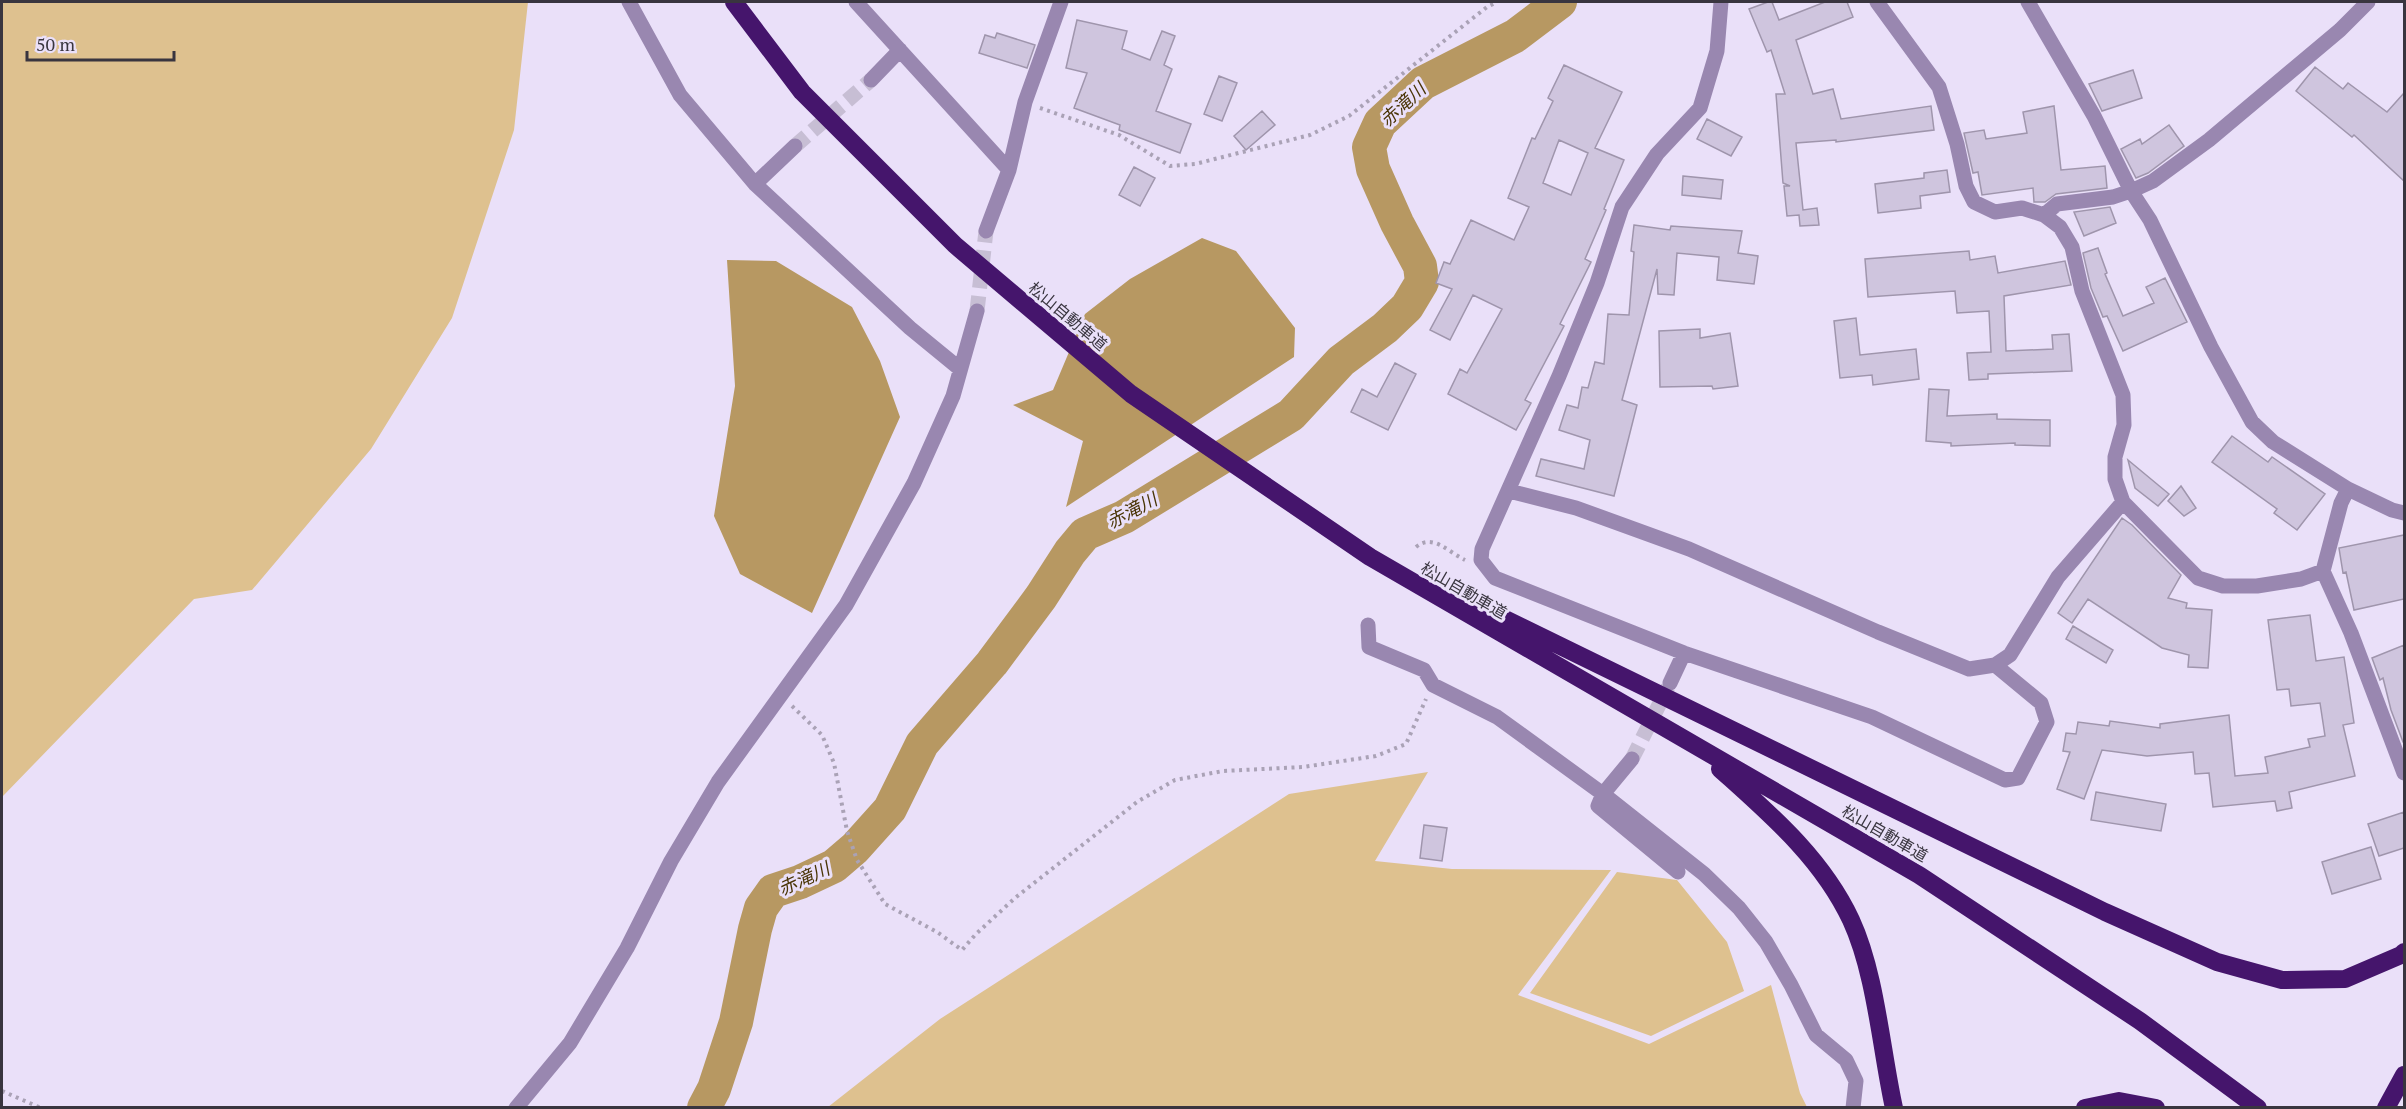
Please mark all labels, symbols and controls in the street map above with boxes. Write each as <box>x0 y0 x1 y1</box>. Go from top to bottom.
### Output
scale bar <box>27 24 174 62</box>
text: 50 m <box>36 32 76 56</box>
water label: 赤滝川 <box>1374 76 1432 131</box>
street label: 松山自動車道 <box>1024 277 1112 355</box>
water label: 赤滝川 <box>1102 486 1163 533</box>
street label: 松山自動車道 <box>1417 556 1511 624</box>
street label: 松山自動車道 <box>1838 799 1932 867</box>
water label: 赤滝川 <box>774 855 835 900</box>

